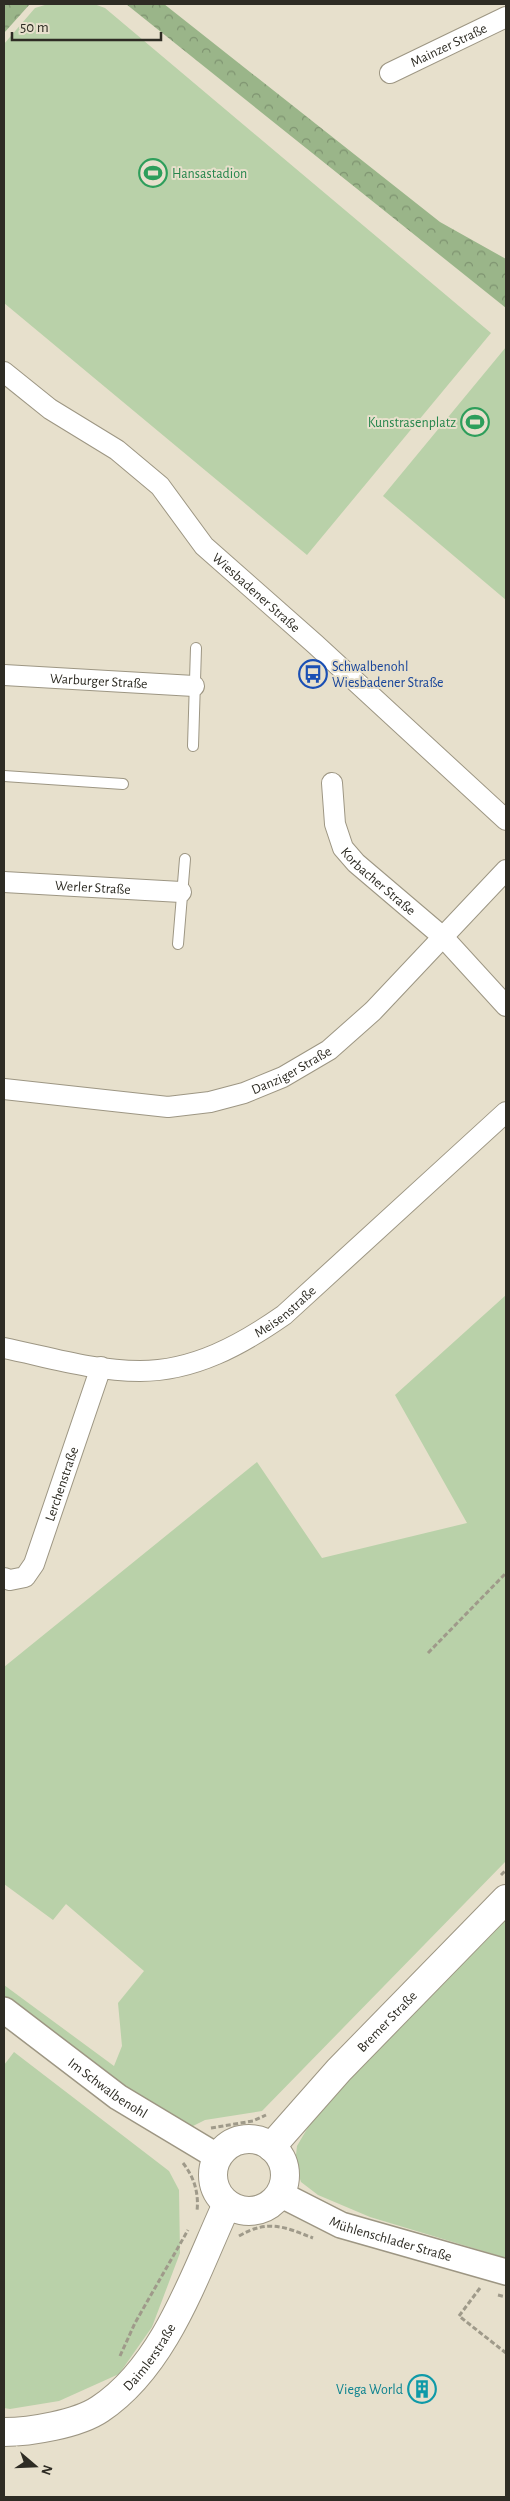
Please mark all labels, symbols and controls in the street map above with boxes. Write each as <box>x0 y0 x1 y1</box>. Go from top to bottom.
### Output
scale bar <box>12 10 161 42</box>
text: 50 m <box>20 20 49 35</box>
street label: Mainzer Straße <box>409 21 489 70</box>
sports icon: Hansastadion <box>138 158 168 188</box>
place label: Hansastadion <box>172 167 247 181</box>
sports icon: Kunstrasenplatz <box>460 407 490 437</box>
place label: Kunstrasenplatz <box>368 416 456 430</box>
street label: Wiesbadener Straße <box>209 551 302 635</box>
bus stop icon: Schwalbenohl Wiesbadener Straße <box>298 659 328 689</box>
place label: Schwalbenohl Wiesbadener Straße <box>332 660 444 690</box>
street label: Warburger Straße <box>50 672 148 691</box>
street label: Korbacher Straße <box>338 845 418 918</box>
street label: Werler Straße <box>55 879 131 897</box>
street label: Danziger Straße <box>250 1044 334 1097</box>
street label: Meisenstraße <box>252 1284 319 1341</box>
street label: Lerchenstraße <box>43 1445 81 1523</box>
street label: Bremer Straße <box>355 1989 420 2055</box>
street label: Im Schwalbenohl <box>65 2056 150 2121</box>
street label: Mühlenschlader Straße <box>327 2214 453 2264</box>
street label: Daimlerstraße <box>121 2321 179 2394</box>
building icon: Viega World <box>407 2374 437 2404</box>
place label: Viega World <box>336 2383 403 2397</box>
north arrow <box>10 2441 60 2491</box>
text: N <box>38 2463 55 2477</box>

